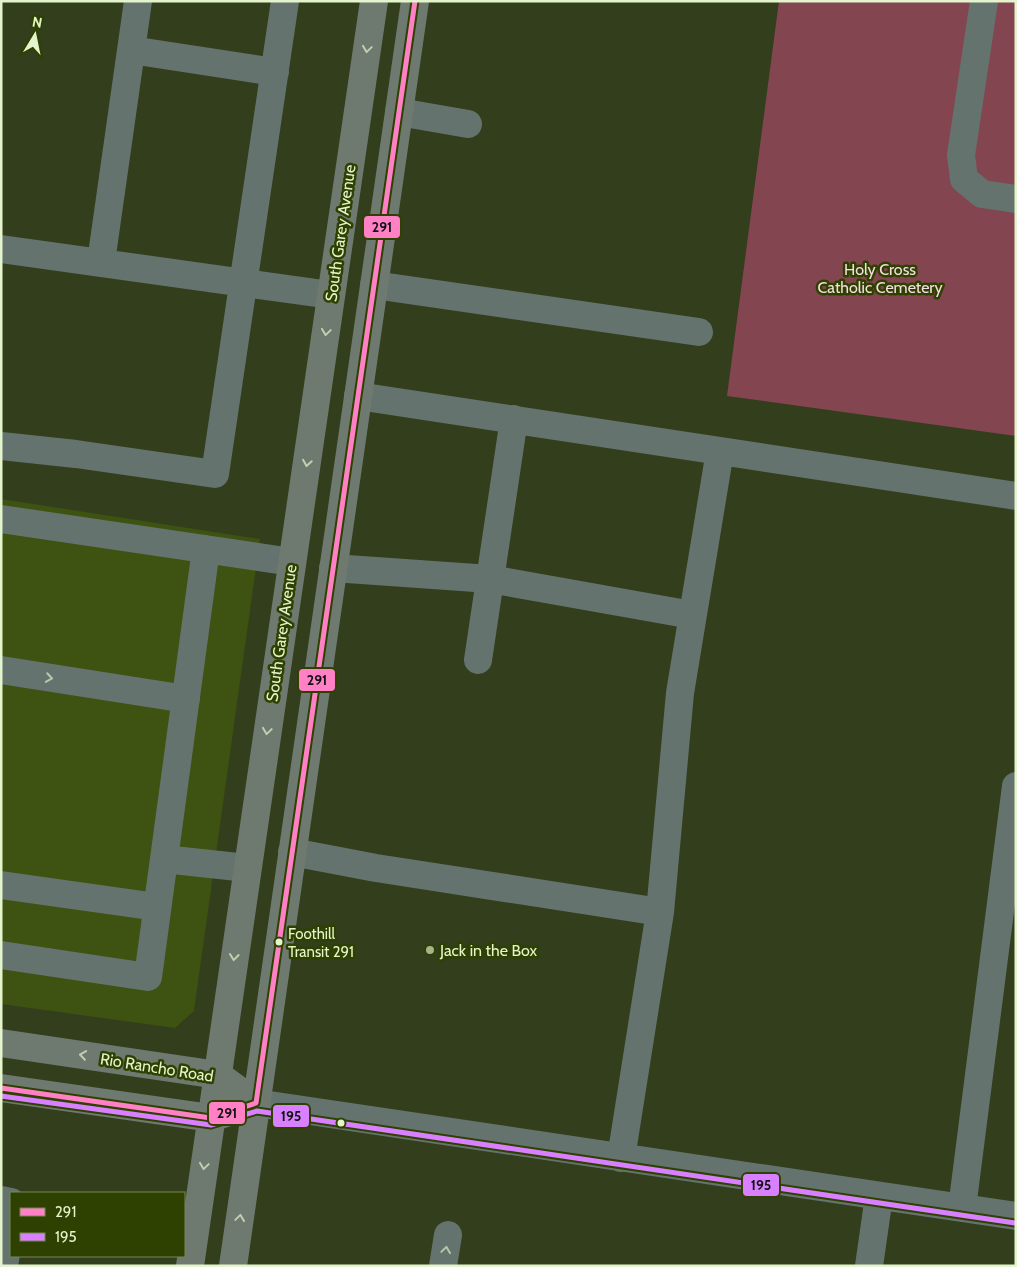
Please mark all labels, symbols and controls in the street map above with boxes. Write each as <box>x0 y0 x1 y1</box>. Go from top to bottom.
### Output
north arrow <box>10 10 60 60</box>
text: N <box>31 12 44 32</box>
one-way arrow <box>362 45 372 54</box>
street label: South Garey Avenue <box>321 163 360 303</box>
line badge: 291 <box>363 215 401 239</box>
text: 291 <box>372 218 392 236</box>
park label: Holy Cross Catholic Cemetery <box>818 260 942 297</box>
one-way arrow <box>321 328 332 336</box>
one-way arrow <box>302 459 312 467</box>
street label: South Garey Avenue <box>262 563 301 703</box>
line badge: 291 <box>298 668 336 692</box>
text: 291 <box>307 671 327 689</box>
one-way arrow <box>45 672 54 682</box>
one-way arrow <box>262 728 273 736</box>
place label: Foothill Transit 291 <box>288 925 354 961</box>
marker: Foothill Transit 291 <box>274 937 284 947</box>
place label: Jack in the Box <box>439 941 537 960</box>
marker: Jack in the Box <box>424 944 436 956</box>
one-way arrow <box>229 954 240 962</box>
street label: Rio Rancho Road <box>99 1049 215 1086</box>
one-way arrow <box>78 1050 86 1061</box>
line badge: 291 <box>208 1101 246 1125</box>
text: 291 <box>217 1104 237 1122</box>
line badge: 195 <box>272 1104 310 1128</box>
text: 195 <box>281 1107 301 1125</box>
unlabelled marker <box>336 1118 346 1128</box>
one-way arrow <box>200 1162 210 1170</box>
line badge: 195 <box>742 1173 780 1197</box>
text: 195 <box>751 1176 771 1194</box>
legend <box>10 1192 185 1257</box>
text: 291 <box>55 1203 76 1221</box>
one-way arrow <box>234 1213 244 1222</box>
text: 195 <box>55 1228 77 1246</box>
one-way arrow <box>440 1246 450 1255</box>

